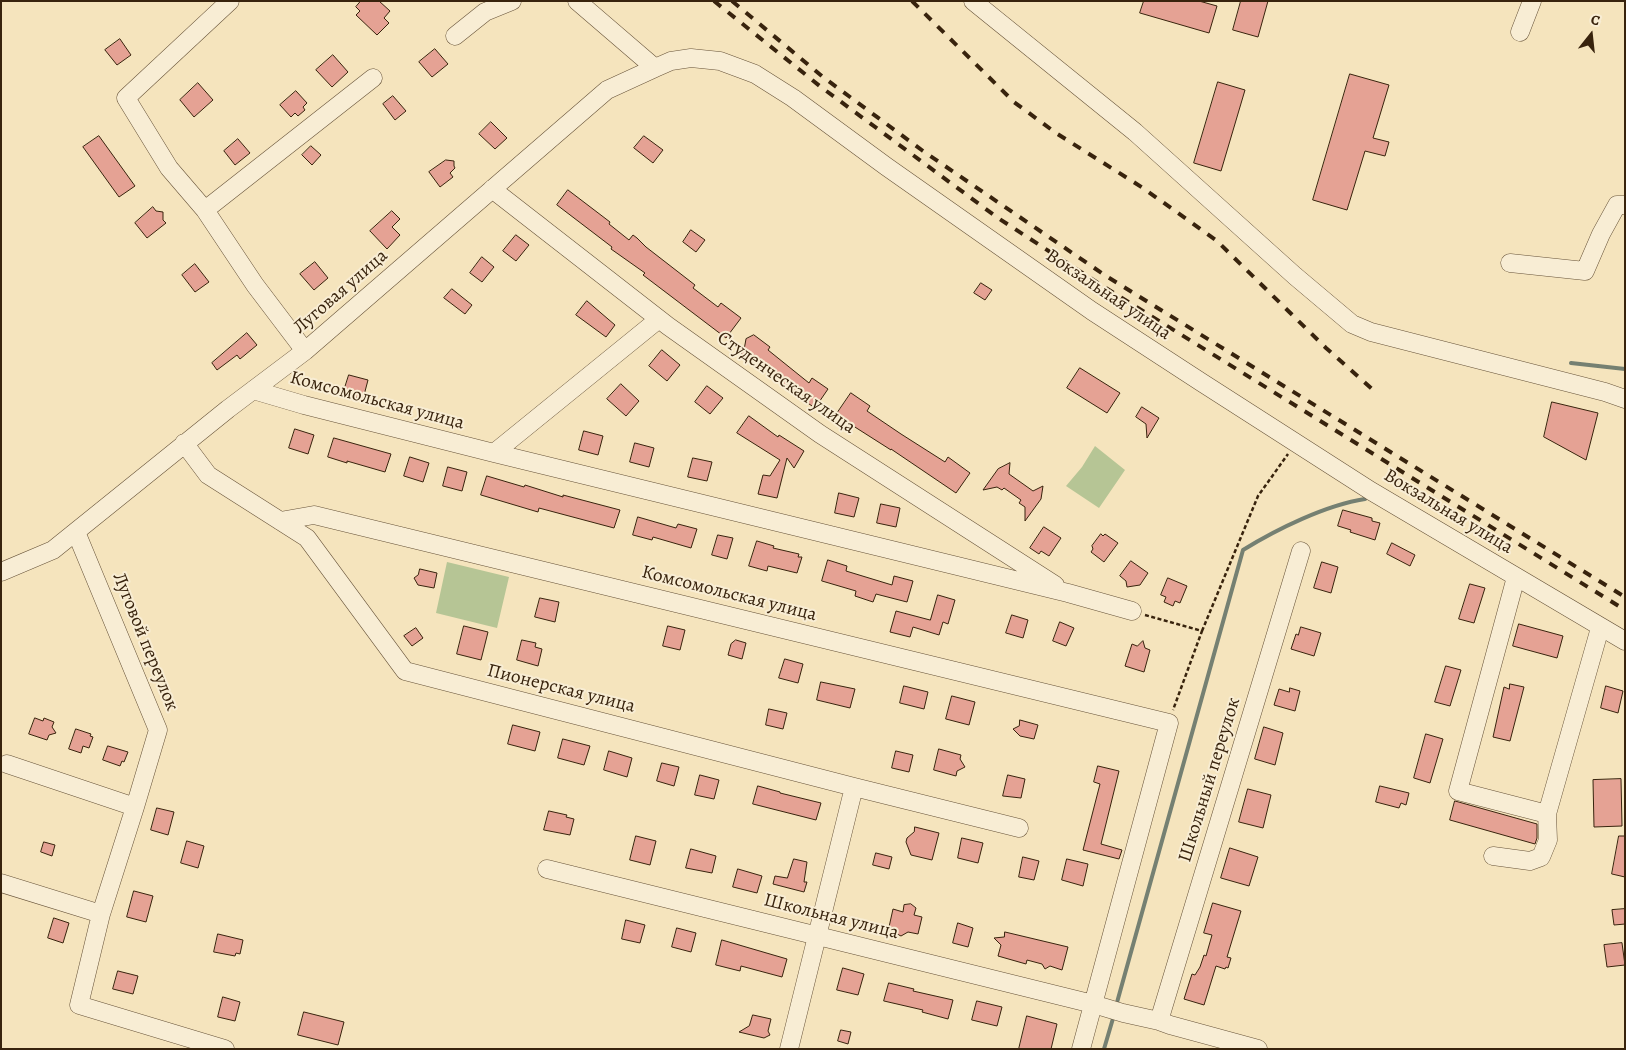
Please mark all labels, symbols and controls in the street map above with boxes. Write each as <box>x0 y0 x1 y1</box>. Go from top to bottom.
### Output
north arrow <box>1566 10 1616 60</box>
text: С <box>1589 10 1602 30</box>
street label: Луговая улица <box>289 245 393 339</box>
street label: Вокзальная улица <box>1041 245 1175 345</box>
street label: Студенческая улица <box>712 327 860 439</box>
street label: Комсомольская улица <box>287 367 467 435</box>
street label: Вокзальная улица <box>1379 464 1517 560</box>
street label: Комсомольская улица <box>639 561 819 627</box>
street label: Луговой переулок <box>107 570 183 714</box>
street label: Пионерская улица <box>485 660 637 718</box>
street label: Школьный переулок <box>1174 695 1246 865</box>
street label: Школьная улица <box>761 889 901 945</box>

